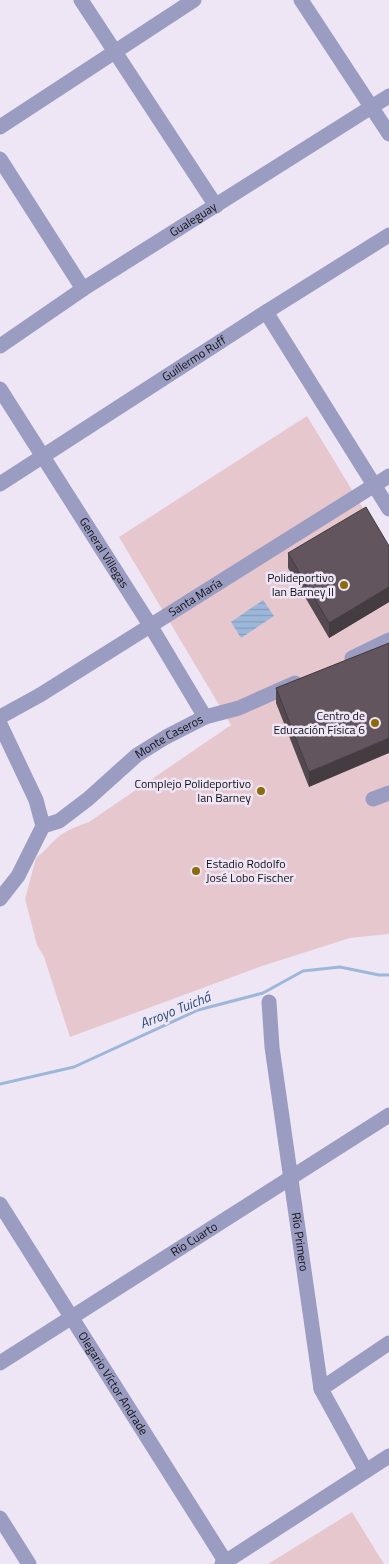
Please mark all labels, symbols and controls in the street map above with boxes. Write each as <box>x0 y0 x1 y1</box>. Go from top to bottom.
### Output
street label: Gualeguay <box>165 197 221 241</box>
street label: Guillermo Ruff <box>158 330 230 386</box>
street label: General Villegas <box>75 513 134 592</box>
place label: Polideportivo Ian Barney II <box>267 568 334 601</box>
street label: Santa María <box>164 573 226 621</box>
marker: Polideportivo Ian Barney II <box>338 579 350 591</box>
place label: Centro de Educación Física 6 <box>273 706 365 739</box>
street label: Monte Caseros <box>131 709 207 763</box>
marker: Centro de Educación Física 6 <box>369 717 381 729</box>
place label: Complejo Polideportivo Ian Barney <box>135 774 251 807</box>
marker: Complejo Polideportivo Ian Barney <box>255 785 267 797</box>
place label: Estadio Rodolfo José Lobo Fischer <box>206 854 294 887</box>
marker: Estadio Rodolfo José Lobo Fischer <box>190 865 202 877</box>
water label: Arroyo Tuichá <box>136 985 214 1033</box>
street label: Río Primero <box>287 1211 314 1273</box>
street label: Río Cuarto <box>166 1217 221 1261</box>
street label: Olegario Víctor Andrade <box>74 1327 153 1439</box>

